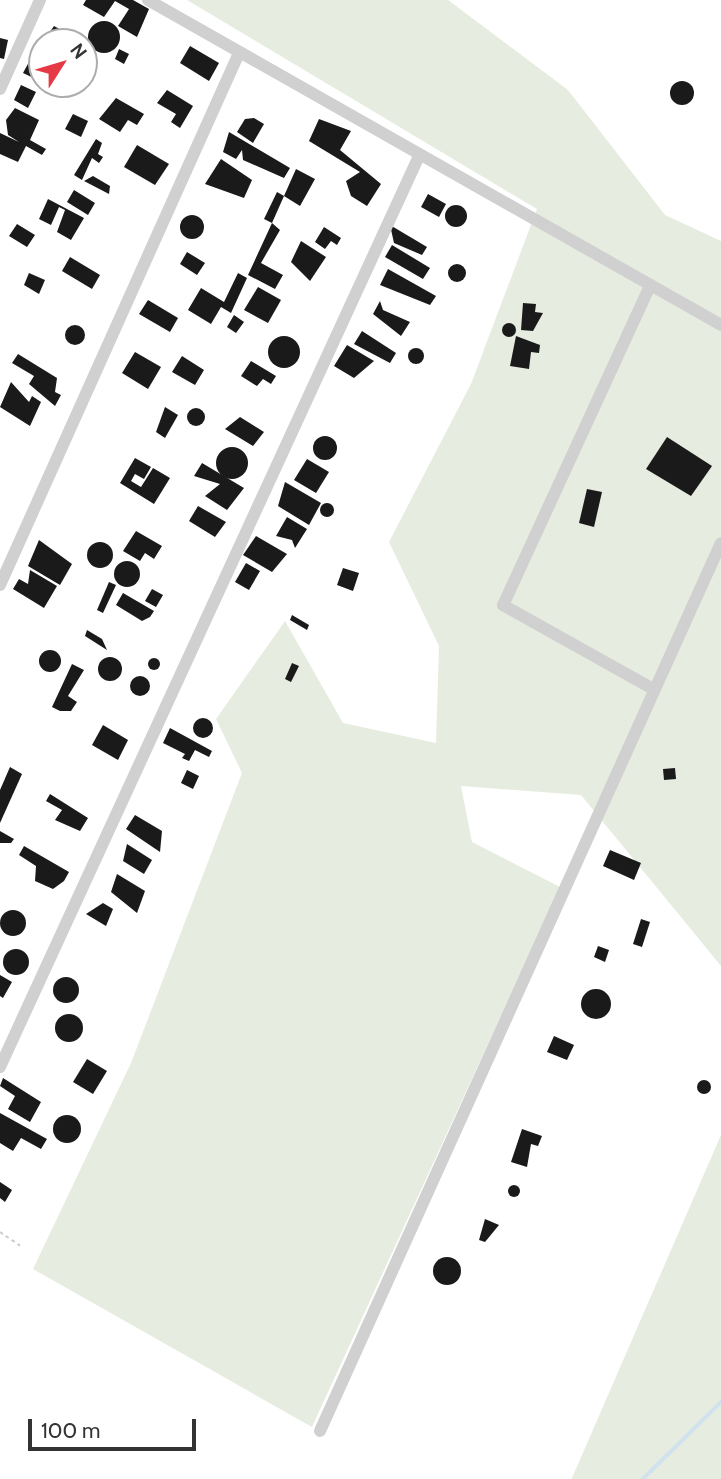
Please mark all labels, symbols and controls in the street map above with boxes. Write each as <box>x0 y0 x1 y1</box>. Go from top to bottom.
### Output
north arrow <box>28 28 98 98</box>
text: N <box>65 39 92 64</box>
scale bar <box>32 1406 200 1450</box>
text: 100 m <box>41 1418 100 1443</box>

